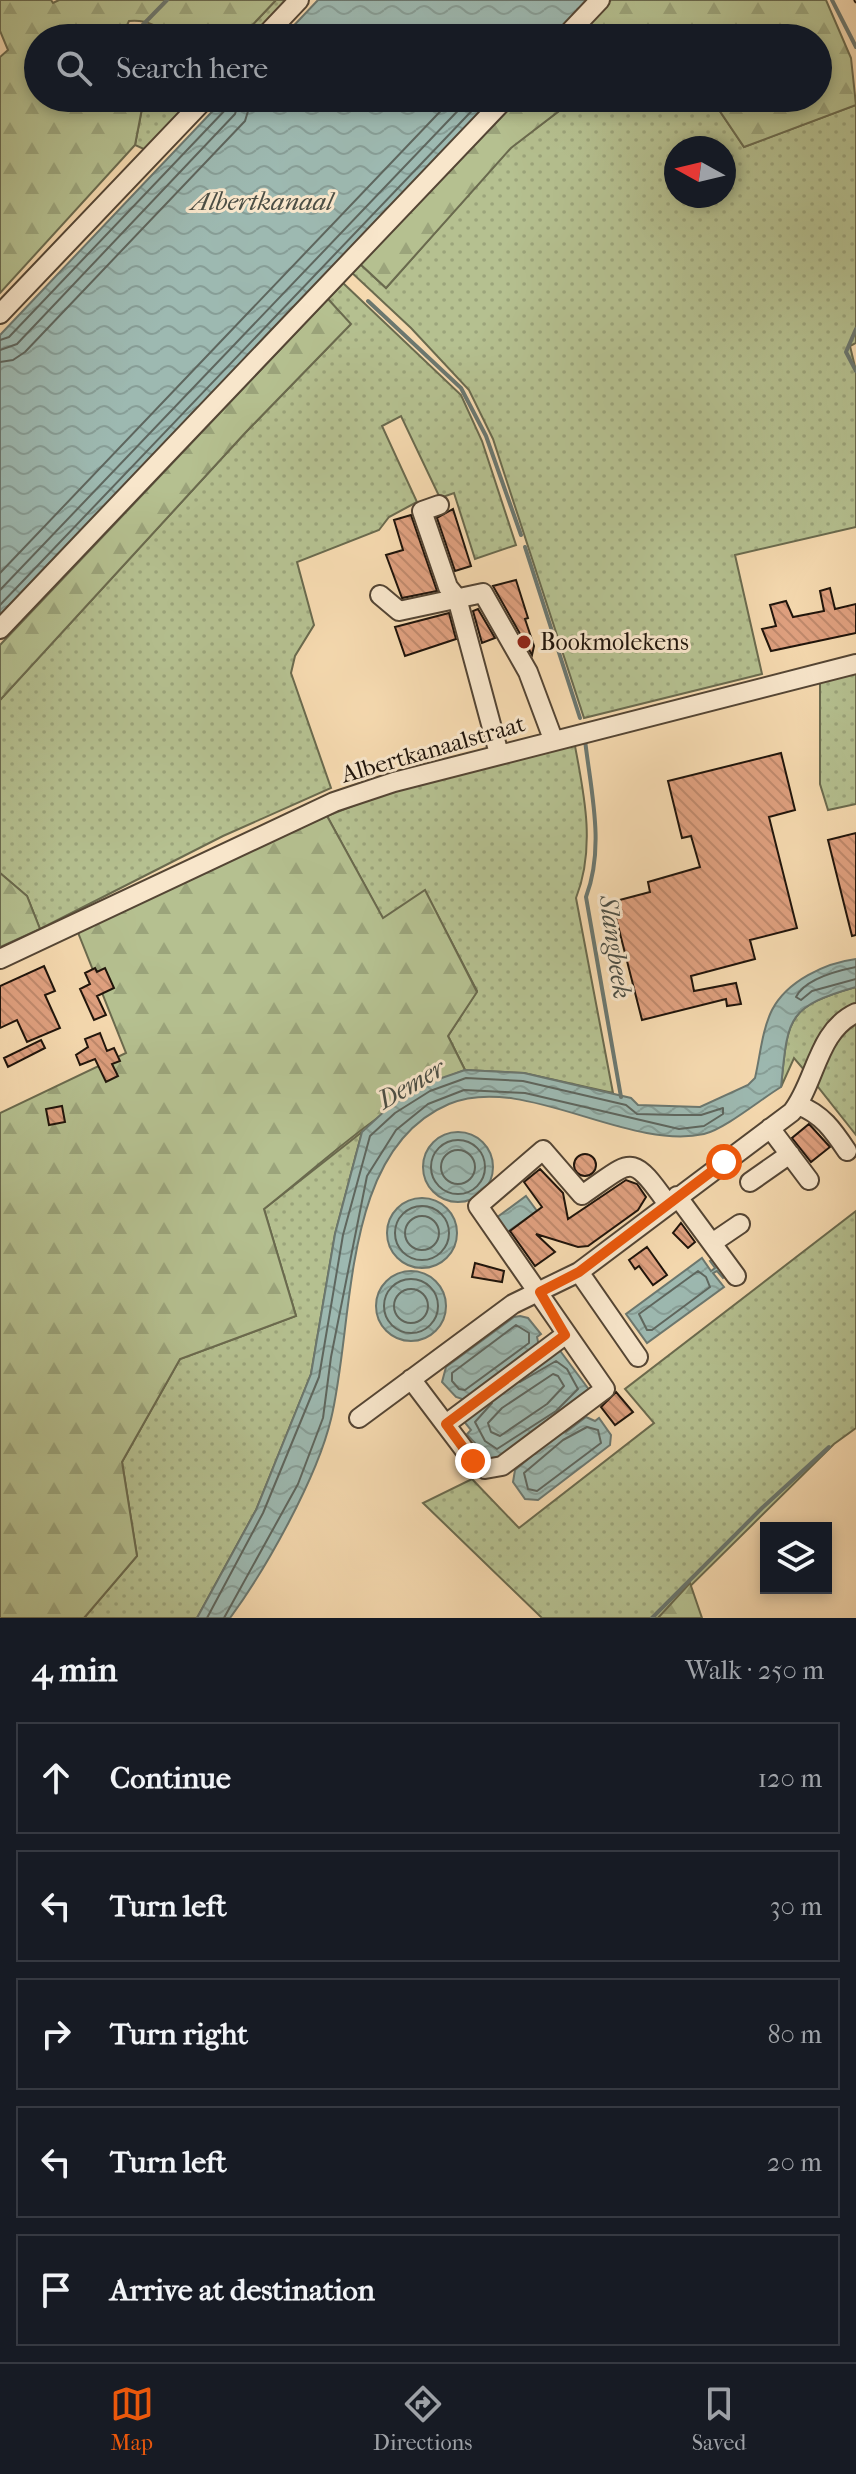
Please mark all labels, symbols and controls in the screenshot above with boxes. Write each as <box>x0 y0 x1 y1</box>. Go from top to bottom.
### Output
search box <box>24 24 832 112</box>
icon: search <box>52 46 96 90</box>
text: Search here <box>116 51 268 86</box>
north arrow <box>664 136 736 208</box>
water label: Albertkanaal <box>188 186 335 217</box>
place label: Bookmolekens <box>540 628 689 656</box>
marker: Bookmolekens <box>515 633 533 651</box>
street label: Albertkanaalstraat <box>337 709 529 789</box>
water label: Slangbeek <box>592 892 638 1001</box>
water label: Demer <box>370 1051 452 1117</box>
route start <box>706 1144 742 1180</box>
route end <box>455 1443 491 1479</box>
map controls <box>760 1522 832 1594</box>
button: layers <box>760 1522 832 1594</box>
text: 4 min <box>32 1650 117 1690</box>
text: Walk · 250 m <box>685 1655 824 1686</box>
icon: ahead <box>34 1756 78 1800</box>
text: Continue <box>110 1761 231 1796</box>
text: 120 m <box>758 1763 822 1794</box>
icon: left <box>34 1884 78 1928</box>
text: Turn left <box>110 1889 227 1924</box>
text: 30 m <box>770 1891 822 1922</box>
icon: right <box>34 2012 78 2056</box>
text: Turn right <box>110 2017 248 2052</box>
text: 80 m <box>767 2019 822 2050</box>
icon: left <box>34 2140 78 2184</box>
text: Turn left <box>110 2145 227 2180</box>
text: 20 m <box>767 2147 822 2178</box>
icon: arrive <box>34 2268 78 2312</box>
text: Arrive at destination <box>110 2273 375 2308</box>
tab: Map <box>110 2382 154 2456</box>
tab: Directions <box>373 2382 472 2456</box>
tab: Saved <box>692 2382 746 2456</box>

